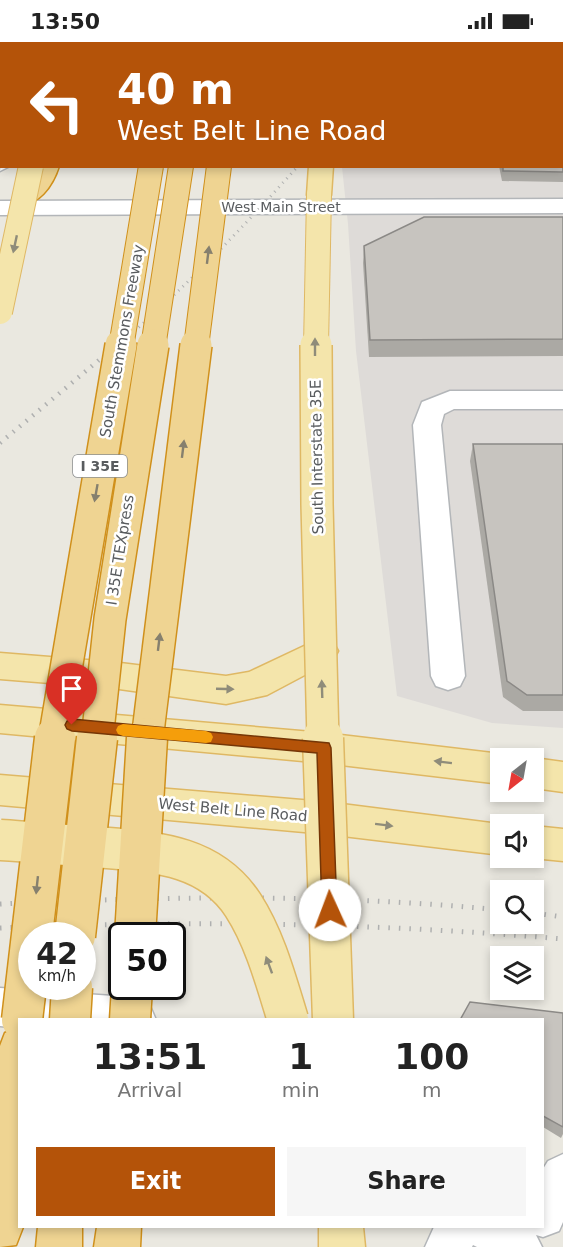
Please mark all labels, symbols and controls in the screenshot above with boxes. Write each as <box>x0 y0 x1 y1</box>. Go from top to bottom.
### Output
text: 13:50 <box>30 9 100 34</box>
text: 40 m <box>117 65 234 114</box>
icon: left <box>18 66 96 144</box>
text: West Belt Line Road <box>117 115 386 146</box>
street label: West Main Street <box>221 199 341 215</box>
one-way arrow <box>9 235 19 253</box>
street label: South Stemmons Freeway <box>96 243 148 439</box>
one-way arrow <box>203 246 212 265</box>
one-way arrow <box>311 338 320 357</box>
street label: South Interstate 35E <box>307 379 327 535</box>
one-way arrow <box>179 439 188 458</box>
road number: I 35E <box>73 455 127 477</box>
one-way arrow <box>91 484 100 503</box>
street label: I 35E TEXpress <box>102 493 138 607</box>
one-way arrow <box>155 633 164 652</box>
pin <box>46 663 97 725</box>
icon: arrive <box>55 672 88 705</box>
one-way arrow <box>318 680 327 699</box>
one-way arrow <box>215 684 234 694</box>
north arrow <box>490 748 544 802</box>
map controls <box>490 748 544 1000</box>
one-way arrow <box>433 757 452 767</box>
street label: West Belt Line Road <box>158 795 308 825</box>
button: sound <box>490 814 544 868</box>
one-way arrow <box>375 820 394 830</box>
one-way arrow <box>32 876 42 895</box>
position arrow <box>298 878 362 942</box>
button: search <box>490 880 544 934</box>
speed limit sign: 50 <box>108 922 186 1000</box>
text: 42 <box>36 936 78 971</box>
button: layers <box>490 946 544 1000</box>
one-way arrow <box>264 956 273 974</box>
text: km/h <box>38 967 76 985</box>
text: 13:51 <box>93 1036 207 1077</box>
text: 1 <box>288 1036 313 1077</box>
text: 100 <box>394 1036 469 1077</box>
text: Arrival <box>117 1078 182 1102</box>
text: min <box>282 1078 320 1102</box>
text: m <box>422 1078 442 1102</box>
button: Exit <box>36 1147 275 1216</box>
button: Share <box>287 1147 526 1216</box>

